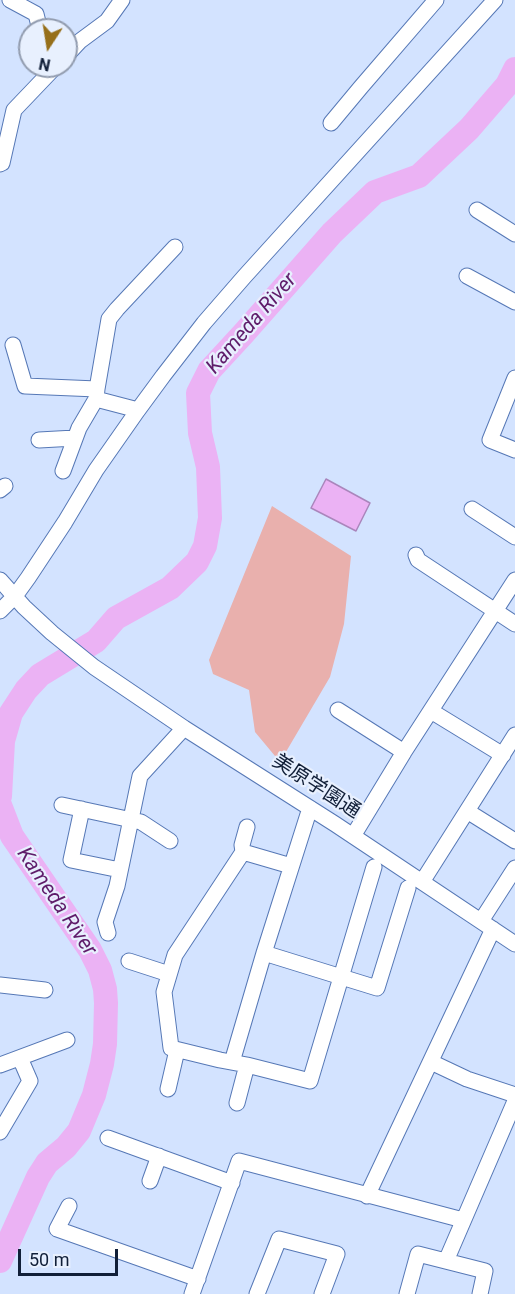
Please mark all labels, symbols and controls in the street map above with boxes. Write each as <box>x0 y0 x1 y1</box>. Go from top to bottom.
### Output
north arrow <box>18 18 78 78</box>
text: N <box>37 54 52 75</box>
water label: Kameda River <box>201 268 303 380</box>
street label: 美原学園通 <box>268 750 364 824</box>
water label: Kameda River <box>11 843 101 961</box>
scale bar <box>21 1237 122 1275</box>
text: 50 m <box>29 1249 69 1270</box>

